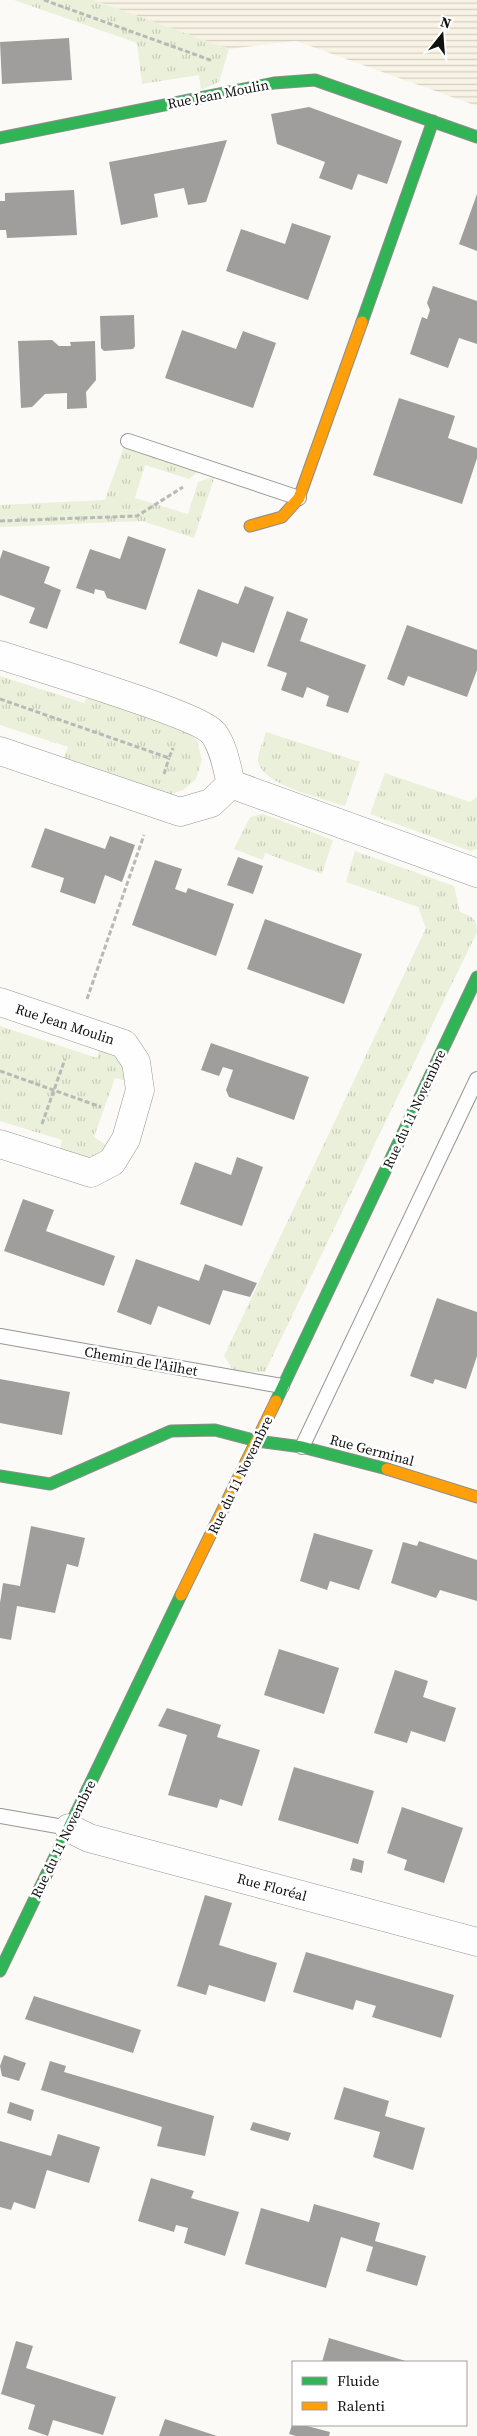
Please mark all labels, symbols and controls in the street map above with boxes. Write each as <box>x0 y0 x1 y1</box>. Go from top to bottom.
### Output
north arrow <box>417 10 467 60</box>
text: N <box>438 12 454 34</box>
street label: Rue Jean Moulin <box>166 74 271 114</box>
street label: Rue Jean Moulin <box>13 999 118 1050</box>
street label: Rue du 11 Novembre <box>378 1046 450 1172</box>
street label: Chemin de l'Ailhet <box>83 1341 199 1381</box>
street label: Rue du 11 Novembre <box>203 1413 277 1537</box>
street label: Rue Germinal <box>328 1429 416 1471</box>
street label: Rue du 11 Novembre <box>26 1777 100 1901</box>
street label: Rue Floréal <box>235 1868 309 1906</box>
legend <box>292 2361 467 2426</box>
text: Fluide <box>337 2370 380 2391</box>
text: Ralenti <box>337 2395 385 2416</box>

